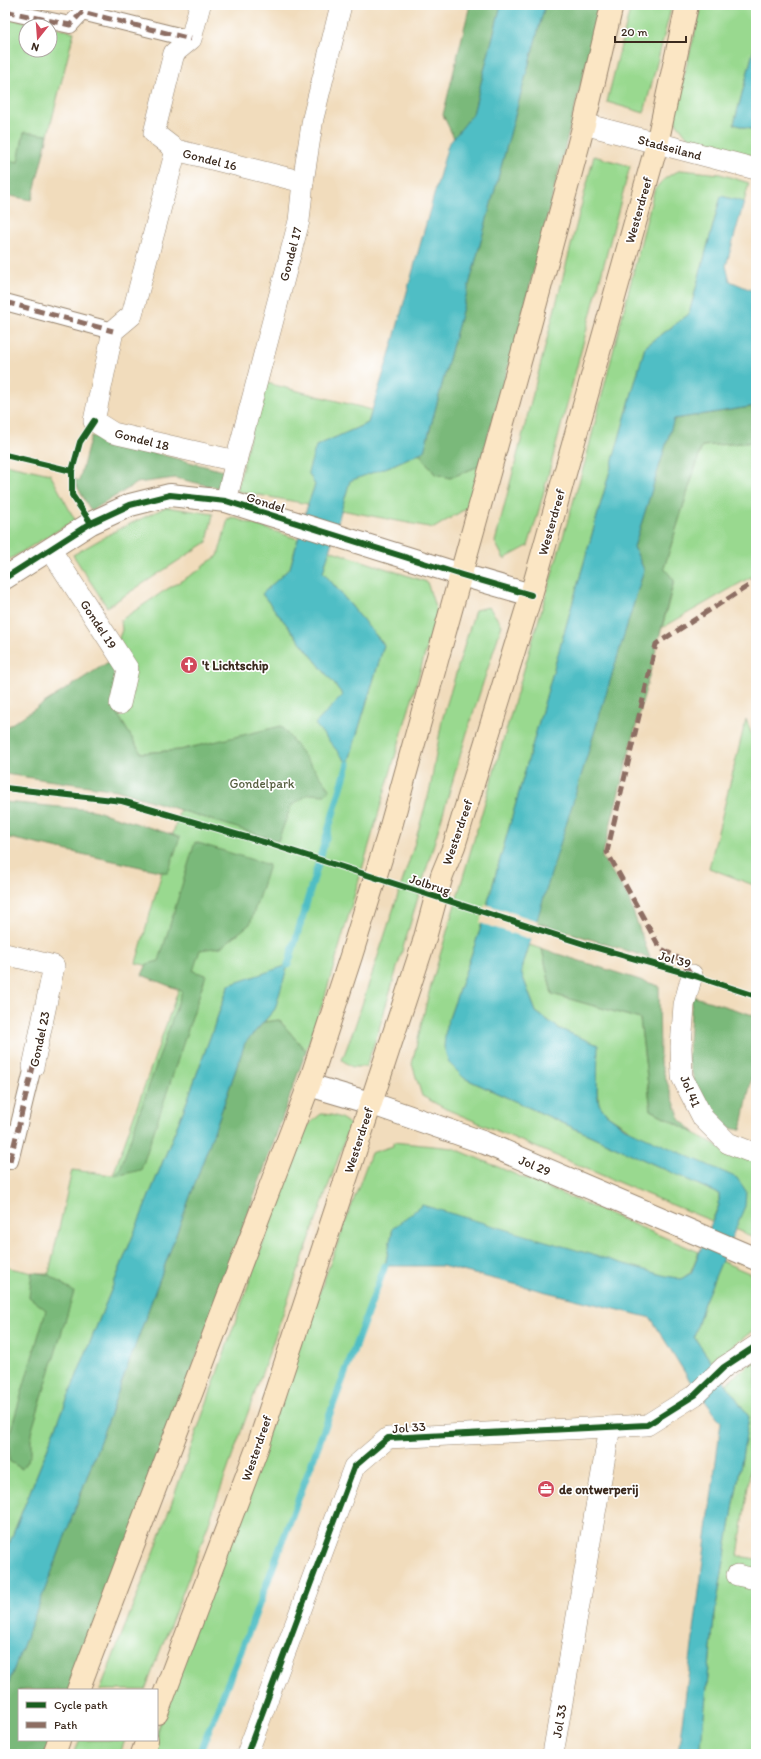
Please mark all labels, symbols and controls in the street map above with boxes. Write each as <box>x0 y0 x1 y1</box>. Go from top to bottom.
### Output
north arrow <box>18 18 58 58</box>
scale bar <box>615 18 686 44</box>
text: 20 m <box>621 25 648 39</box>
text: N <box>30 40 41 54</box>
street label: Stadseiland <box>636 132 704 163</box>
street label: Gondel 16 <box>181 145 239 174</box>
street label: Westerdreef <box>622 175 655 245</box>
street label: Gondel 17 <box>276 225 305 283</box>
street label: Gondel 18 <box>113 425 171 454</box>
street label: Westerdreef <box>535 487 568 557</box>
street label: Gondel <box>245 489 287 516</box>
street label: Gondel 19 <box>77 597 120 652</box>
church icon: 't Lichtschip <box>179 655 199 675</box>
place label: 't Lichtschip <box>202 658 269 674</box>
park label: Gondelpark <box>229 776 295 791</box>
street label: Westerdreef <box>439 797 476 867</box>
street label: Jolbrug <box>407 871 453 898</box>
street label: Jol 39 <box>657 948 693 971</box>
street label: Gondel 23 <box>26 1010 53 1068</box>
street label: Jol 41 <box>677 1073 704 1109</box>
street label: Westerdreef <box>341 1105 376 1175</box>
street label: Jol 29 <box>517 1152 553 1179</box>
street label: Westerdreef <box>238 1413 275 1483</box>
street label: Jol 33 <box>392 1419 426 1436</box>
office icon: de ontwerperij <box>536 1479 556 1499</box>
place label: de ontwerperij <box>559 1482 638 1498</box>
legend <box>18 1689 158 1741</box>
text: Cycle path <box>54 1698 108 1712</box>
street label: Jol 33 <box>549 1703 570 1739</box>
text: Path <box>54 1718 77 1732</box>

